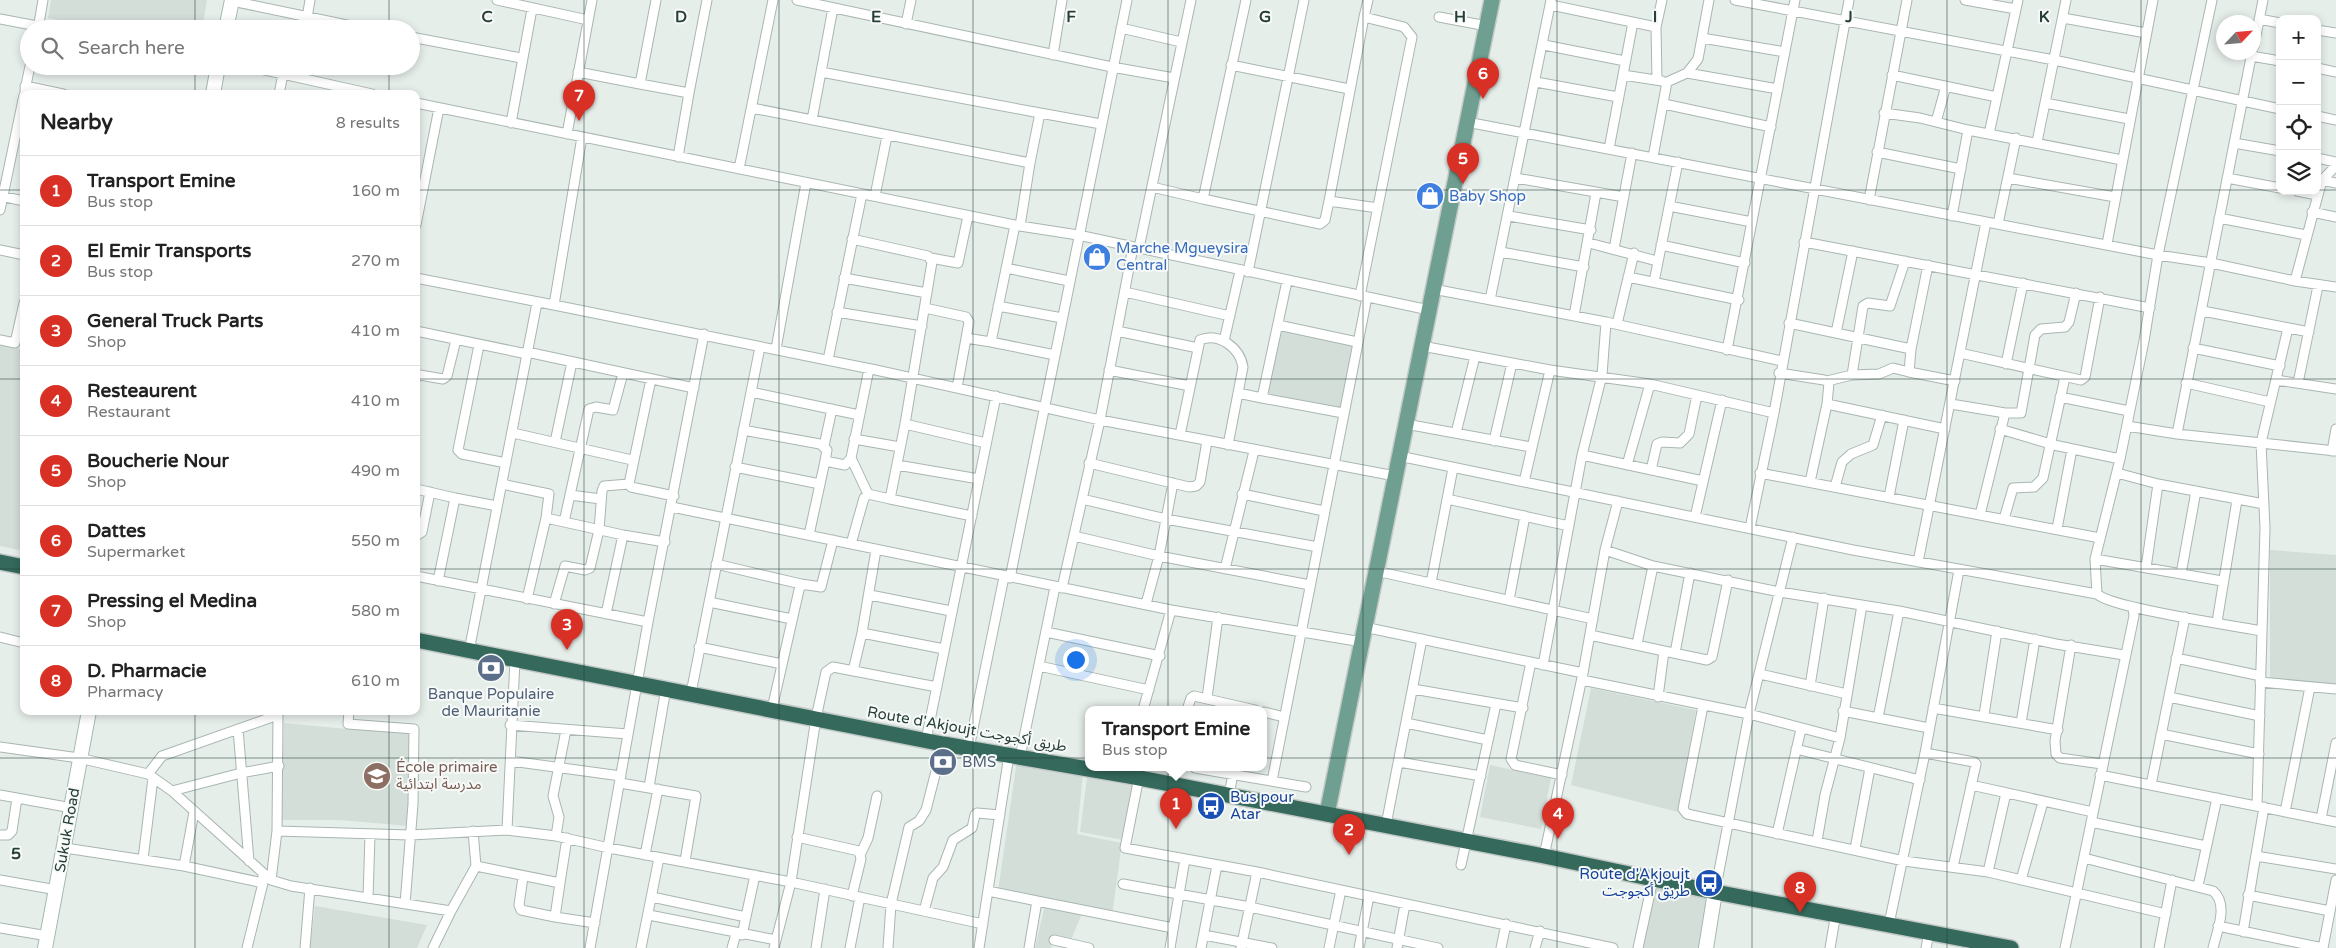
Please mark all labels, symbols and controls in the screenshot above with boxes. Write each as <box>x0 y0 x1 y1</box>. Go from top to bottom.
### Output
text: C <box>481 7 493 27</box>
text: D <box>675 7 687 27</box>
text: E <box>871 7 881 27</box>
text: F <box>1066 7 1076 27</box>
text: G <box>1259 7 1271 27</box>
text: H <box>1454 7 1466 27</box>
text: I <box>1653 7 1657 27</box>
text: J <box>1844 7 1853 27</box>
text: K <box>2039 7 2050 27</box>
north arrow <box>2216 15 2261 60</box>
map controls <box>2276 15 2321 195</box>
button: + <box>2276 15 2321 60</box>
search box <box>20 20 420 75</box>
icon: search <box>38 34 66 62</box>
text: Search here <box>78 37 185 59</box>
pin: 6 <box>1467 58 1499 99</box>
button: − <box>2276 60 2321 105</box>
pin: 7 <box>563 80 595 121</box>
button: locate <box>2276 105 2321 150</box>
text: Nearby <box>40 110 113 135</box>
text: 8 results <box>336 113 400 133</box>
pin: 5 <box>1447 143 1479 184</box>
button: layers <box>2276 150 2321 195</box>
text: Transport Emine <box>87 170 236 192</box>
text: 1 <box>51 181 61 201</box>
text: 160 m <box>351 181 400 201</box>
shop icon: Baby Shop <box>1415 181 1445 211</box>
place label: Baby Shop <box>1449 187 1526 205</box>
text: Bus stop <box>87 192 153 212</box>
place label: Marche Mgueysira Central <box>1116 239 1248 274</box>
text: El Emir Transports <box>87 240 251 262</box>
shop icon: Marche Mgueysira Central <box>1082 242 1112 272</box>
text: 2 <box>51 251 61 271</box>
text: 270 m <box>351 251 400 271</box>
text: Bus stop <box>87 262 153 282</box>
text: General Truck Parts <box>87 310 263 332</box>
text: 3 <box>51 321 61 341</box>
text: 410 m <box>351 321 400 341</box>
text: Shop <box>87 332 126 352</box>
text: Resteaurent <box>87 380 197 402</box>
text: 4 <box>51 391 61 411</box>
text: 410 m <box>351 391 400 411</box>
text: Restaurant <box>87 402 171 422</box>
text: Boucherie Nour <box>87 450 229 472</box>
text: 5 <box>51 461 61 481</box>
text: 490 m <box>351 461 400 481</box>
text: Shop <box>87 472 126 492</box>
text: Dattes <box>87 520 146 542</box>
text: 6 <box>51 531 61 551</box>
text: 550 m <box>351 531 400 551</box>
text: Supermarket <box>87 542 185 562</box>
text: Pressing el Medina <box>87 590 257 612</box>
text: 7 <box>51 601 61 621</box>
text: 580 m <box>351 601 400 621</box>
pin: 3 <box>551 609 583 650</box>
text: Shop <box>87 612 126 632</box>
your location <box>1063 647 1089 673</box>
bank icon: Banque Populaire de Mauritanie <box>476 653 506 683</box>
text: D. Pharmacie <box>87 660 207 682</box>
text: 8 <box>51 671 61 691</box>
text: 610 m <box>351 671 400 691</box>
text: Pharmacy <box>87 682 163 702</box>
place label: Banque Populaire de Mauritanie <box>428 685 554 720</box>
street label: Route d'Akjoujt طريق أكجوجت <box>866 703 1068 756</box>
popup <box>1085 706 1267 771</box>
text: Transport Emine <box>1102 718 1250 740</box>
text: Bus stop <box>1102 740 1168 760</box>
bank icon: BMS <box>928 747 958 777</box>
place label: BMS <box>962 753 996 771</box>
place label: École primaire مدرسة ابتدائية <box>396 758 497 793</box>
school or university icon: École primaire مدرسة ابتدائية <box>362 761 392 791</box>
street label: Sukuk Road <box>51 786 83 874</box>
pin: 1 <box>1160 788 1192 829</box>
place label: Bus pour Atar <box>1230 788 1294 823</box>
bus stop icon: Bus pour Atar <box>1196 791 1226 821</box>
pin: 4 <box>1542 798 1574 839</box>
pin: 2 <box>1333 814 1365 855</box>
text: 5 <box>11 844 21 864</box>
place label: Route d'Akjoujt طريق أكجوجت <box>1579 865 1690 901</box>
bus stop icon: Route d'Akjoujt طريق أكجوجت <box>1694 868 1724 898</box>
pin: 8 <box>1784 872 1816 913</box>

